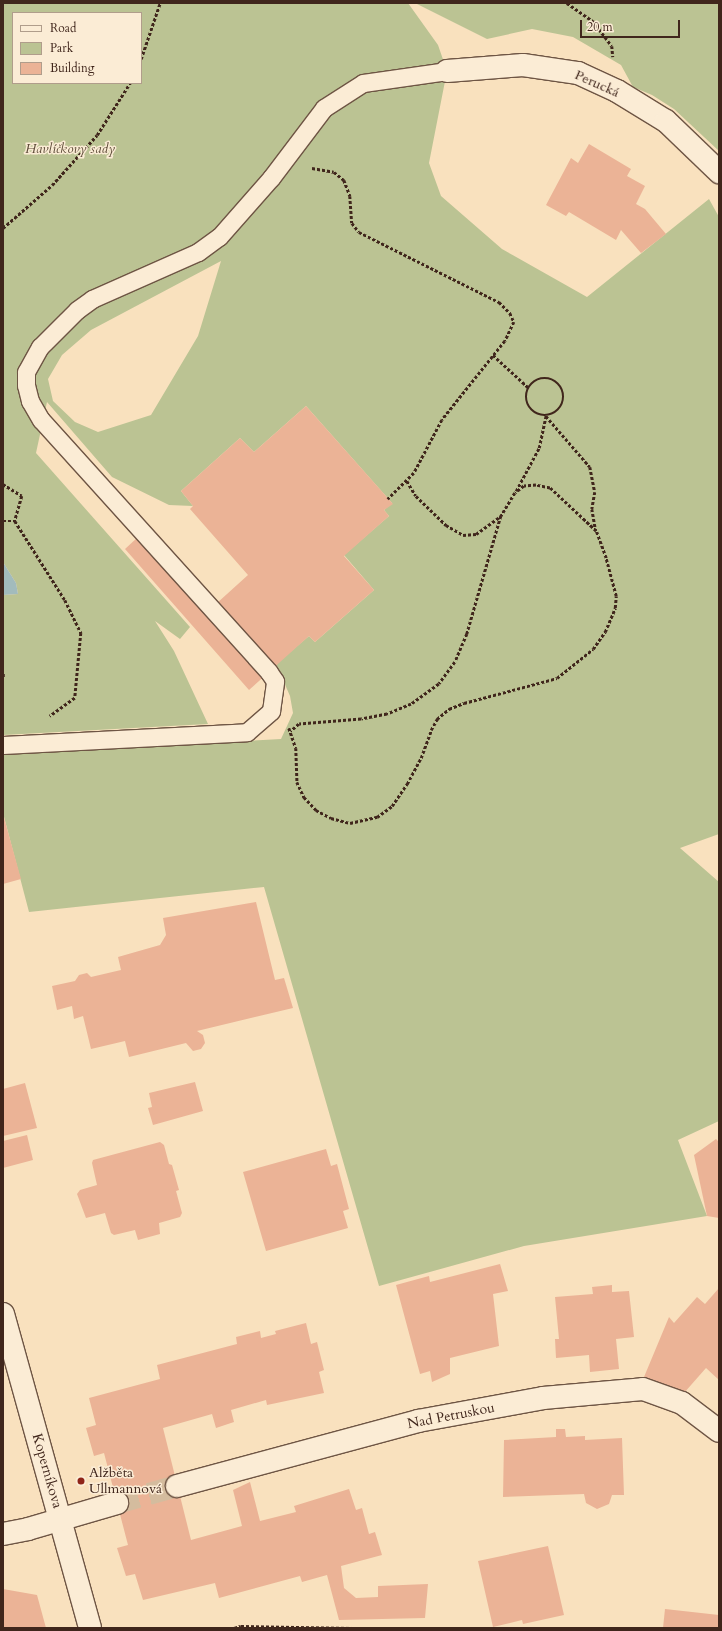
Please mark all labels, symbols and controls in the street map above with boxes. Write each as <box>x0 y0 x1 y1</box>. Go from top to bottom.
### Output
legend <box>12 12 142 84</box>
scale bar <box>582 12 682 38</box>
text: 20 m <box>587 19 613 35</box>
text: Road <box>50 20 76 36</box>
text: Park <box>50 40 73 56</box>
text: Building <box>50 60 94 76</box>
street label: Perucká <box>572 67 622 101</box>
park label: Havlíčkovy sady <box>25 141 115 157</box>
street label: Nad Petruskou <box>406 1399 496 1433</box>
street label: Koperníkova <box>28 1432 66 1510</box>
place label: Alžběta Ullmannová <box>89 1465 162 1498</box>
marker: Alžběta Ullmannová <box>76 1476 86 1486</box>

